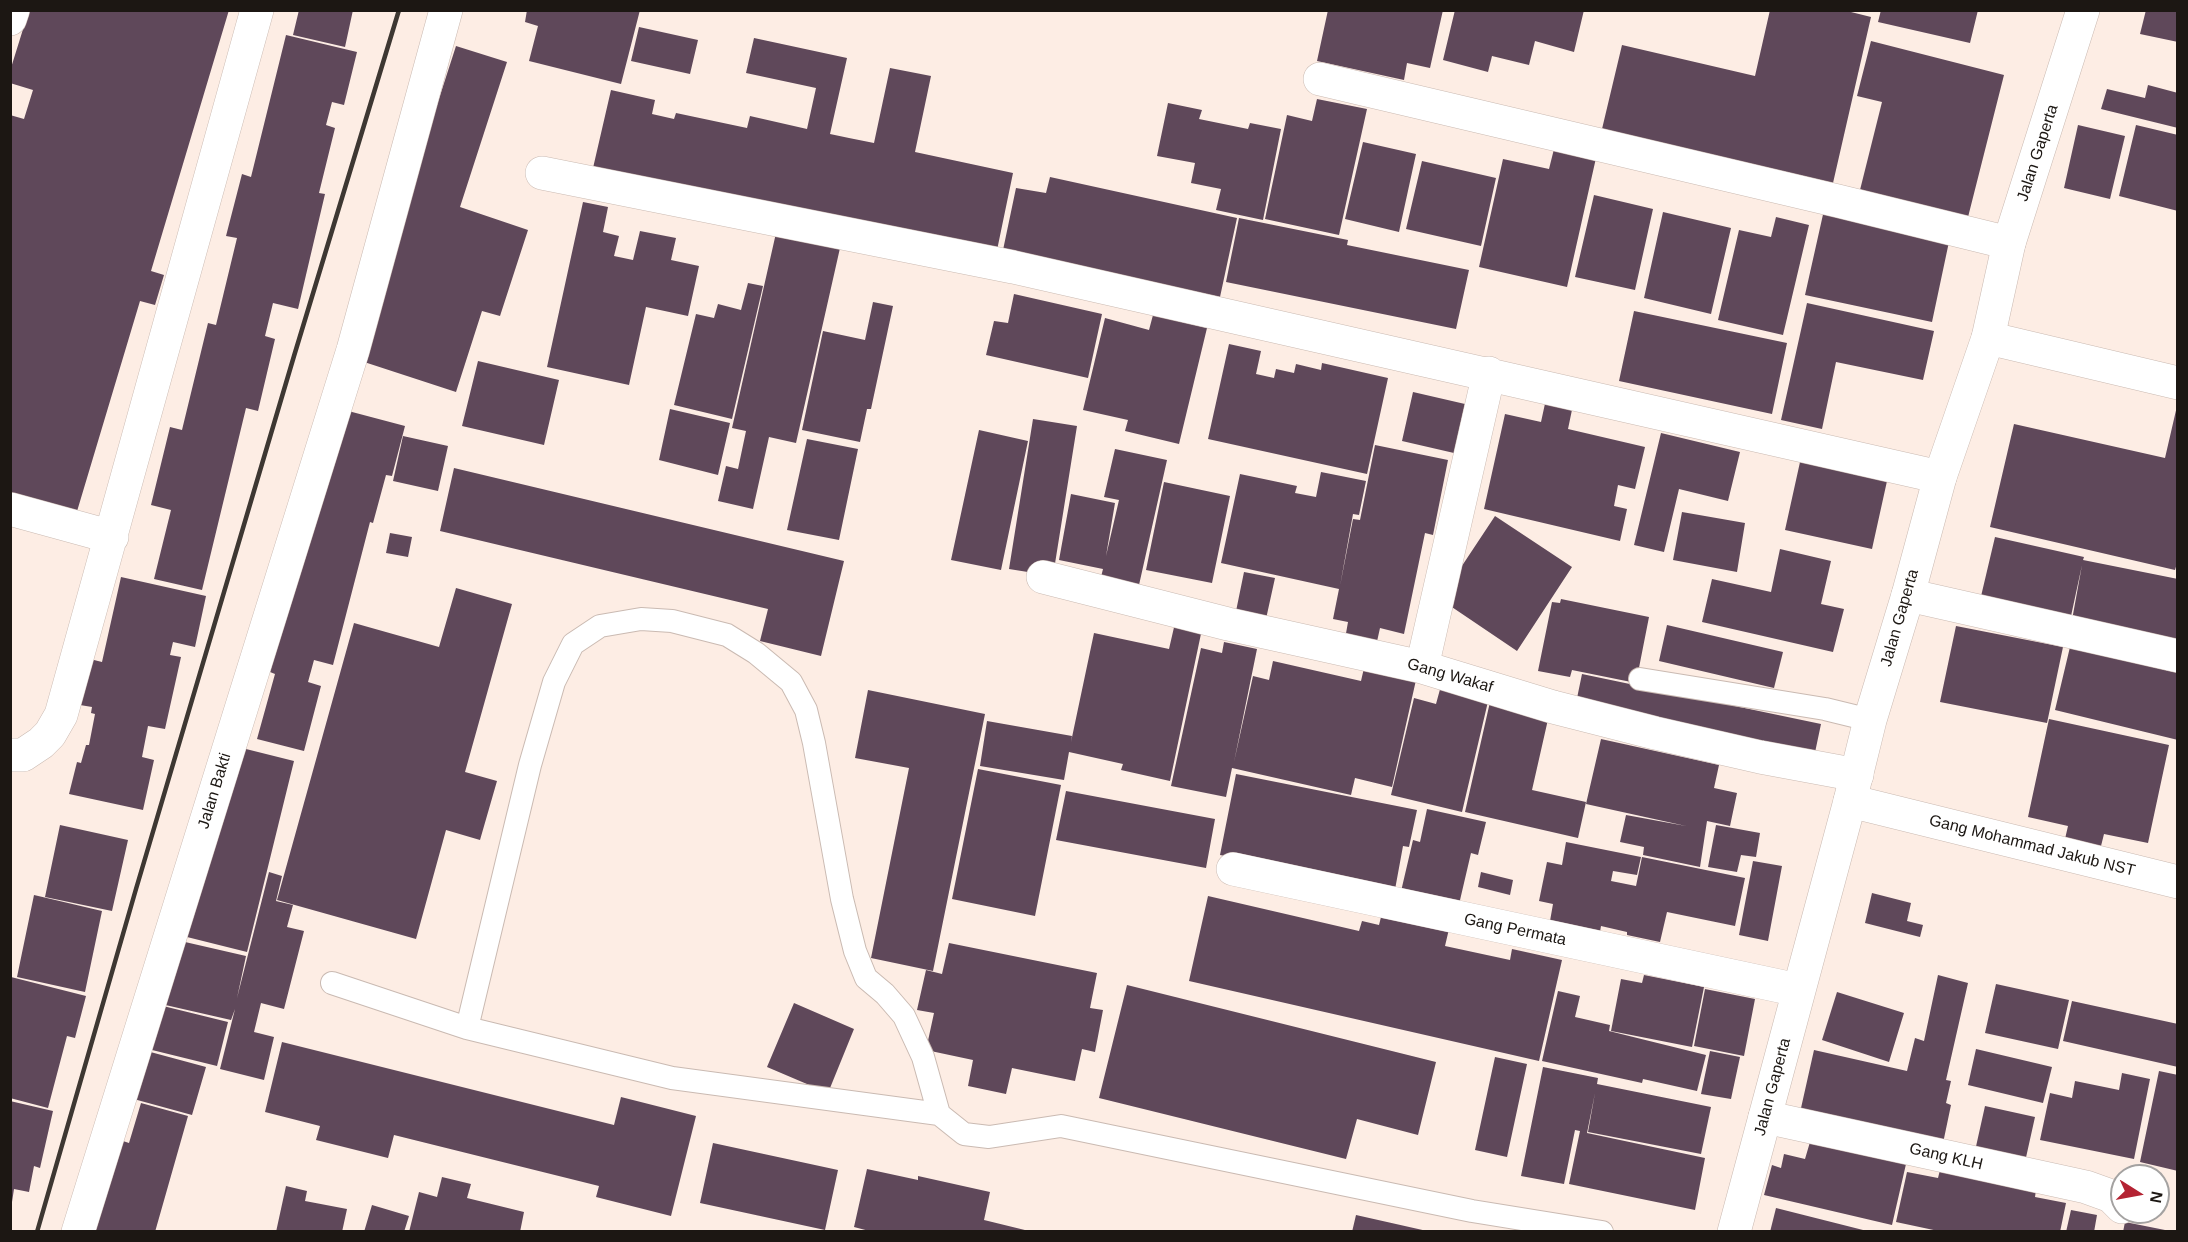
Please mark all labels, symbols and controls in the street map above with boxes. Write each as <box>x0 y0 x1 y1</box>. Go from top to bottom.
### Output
street label: Jalan Gaperta <box>2013 102 2063 204</box>
street label: Jalan Gaperta <box>1877 567 1923 669</box>
street label: Gang Wakaf <box>1405 655 1495 697</box>
street label: Jalan Bakti <box>194 751 236 831</box>
street label: Gang Mohammad Jakub NST <box>1927 811 2137 881</box>
street label: Gang Permata <box>1462 910 1568 950</box>
street label: Jalan Gaperta <box>1751 1036 1795 1138</box>
street label: Gang KLH <box>1907 1139 1985 1175</box>
north arrow <box>2110 1164 2170 1224</box>
text: N <box>2147 1190 2166 1204</box>

